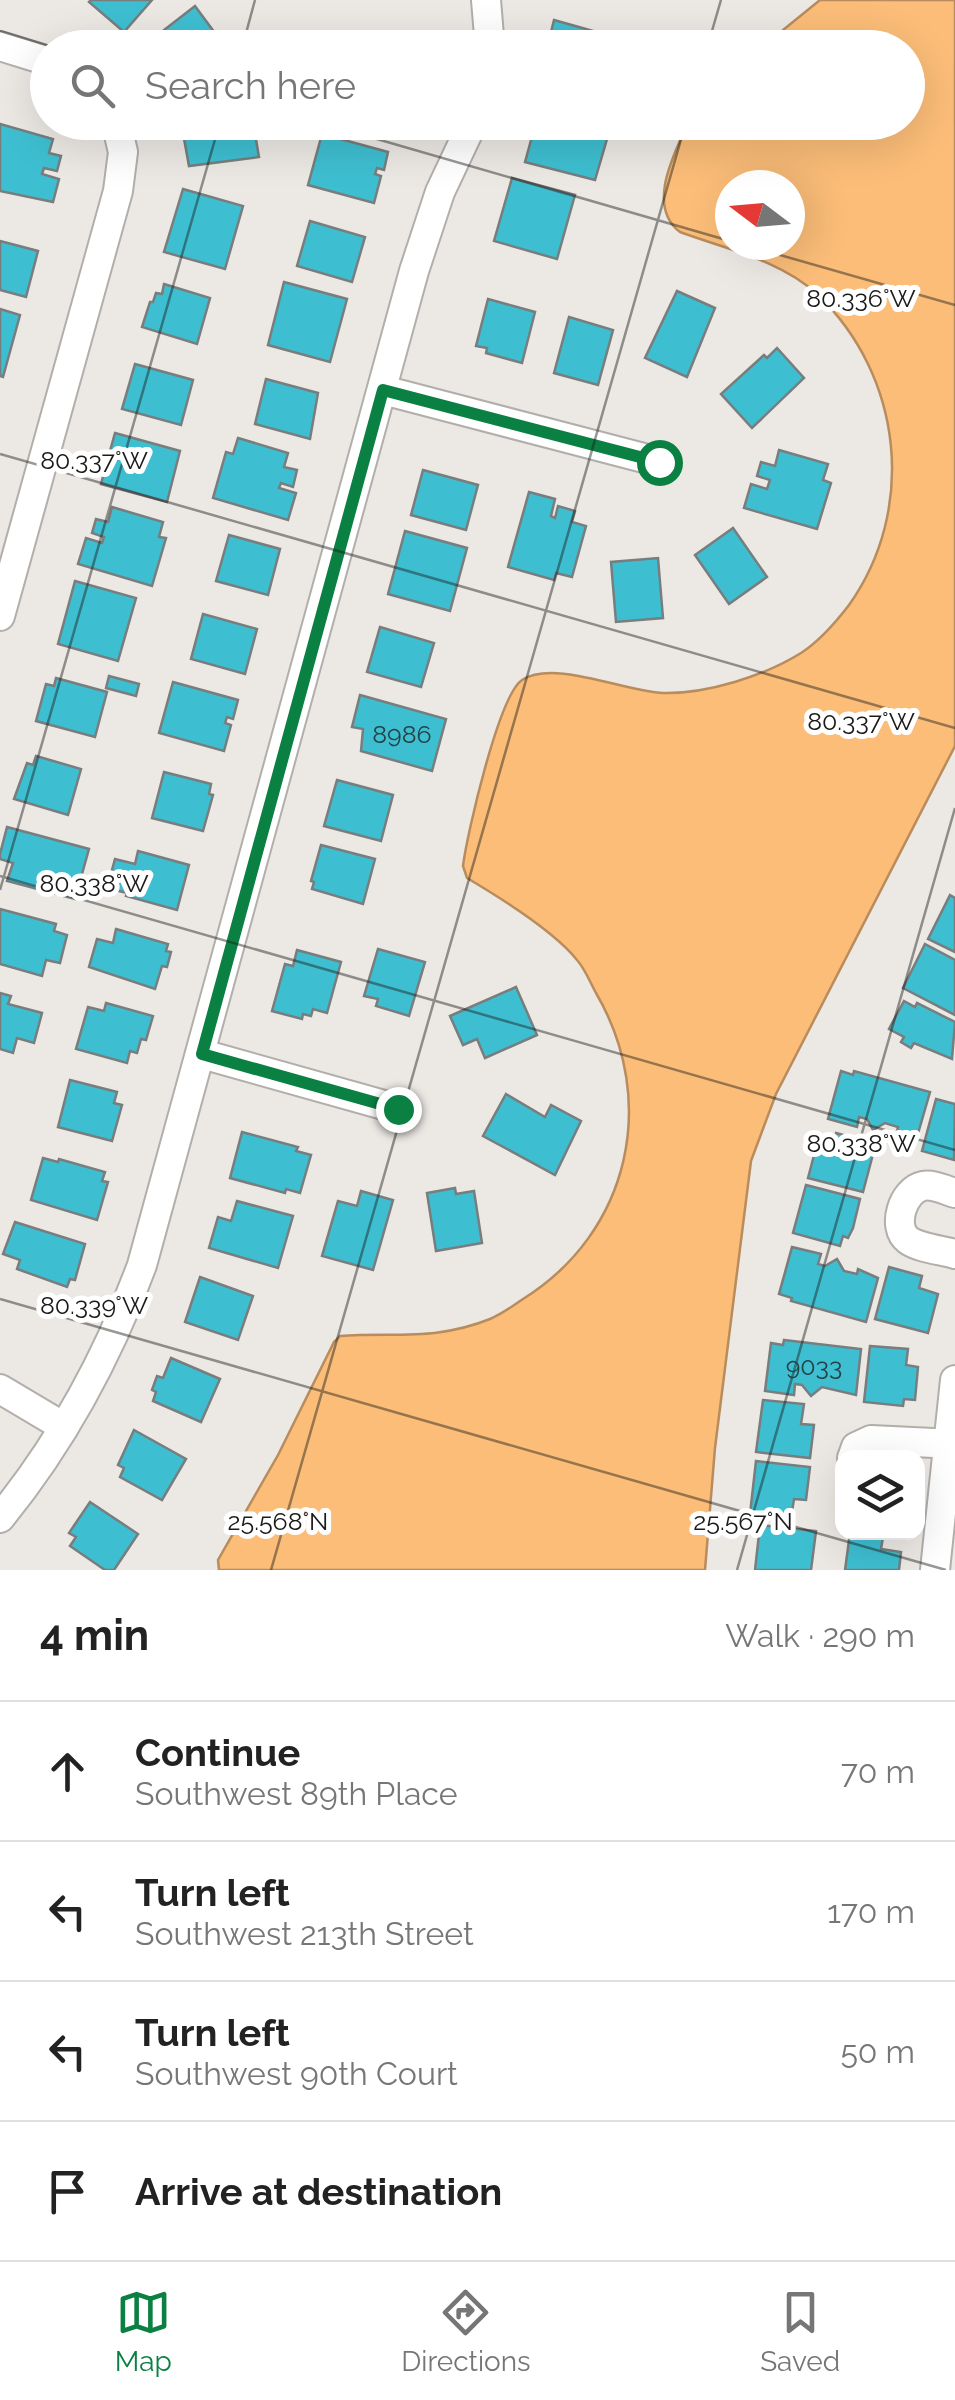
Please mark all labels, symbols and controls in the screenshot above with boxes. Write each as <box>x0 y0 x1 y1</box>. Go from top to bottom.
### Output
search box <box>30 30 925 140</box>
icon: search <box>65 58 120 113</box>
text: Search here <box>145 63 356 108</box>
north arrow <box>715 170 805 260</box>
text: 80.336°W <box>806 283 916 313</box>
route start <box>637 440 683 486</box>
text: 80.337°W <box>40 445 148 475</box>
text: 80.337°W <box>807 706 915 736</box>
house number: 8986 <box>372 719 432 749</box>
text: 80.338°W <box>39 868 149 898</box>
route end <box>376 1087 422 1133</box>
text: 80.338°W <box>806 1128 916 1158</box>
text: 80.339°W <box>40 1290 148 1320</box>
house number: 9033 <box>786 1351 842 1381</box>
map controls <box>835 1450 925 1540</box>
button: layers <box>835 1450 925 1540</box>
text: 25.568°N <box>228 1506 328 1536</box>
text: 25.567°N <box>693 1506 793 1536</box>
text: 4 min <box>40 1611 149 1660</box>
text: Walk · 290 m <box>725 1617 915 1654</box>
text: Continue <box>135 1730 300 1775</box>
icon: ahead <box>40 1744 95 1799</box>
text: 70 m <box>841 1753 915 1790</box>
text: Southwest 89th Place <box>135 1775 458 1812</box>
text: Turn left <box>135 1870 290 1915</box>
icon: left <box>40 1884 95 1939</box>
text: 170 m <box>827 1893 915 1930</box>
text: Southwest 213th Street <box>135 1915 474 1952</box>
text: Turn left <box>135 2010 290 2055</box>
icon: left <box>40 2024 95 2079</box>
text: 50 m <box>840 2033 915 2070</box>
text: Southwest 90th Court <box>135 2055 458 2092</box>
icon: arrive <box>40 2164 95 2219</box>
text: Arrive at destination <box>135 2169 502 2214</box>
tab: Map <box>115 2285 172 2378</box>
tab: Directions <box>401 2285 531 2378</box>
tab: Saved <box>760 2285 840 2378</box>

